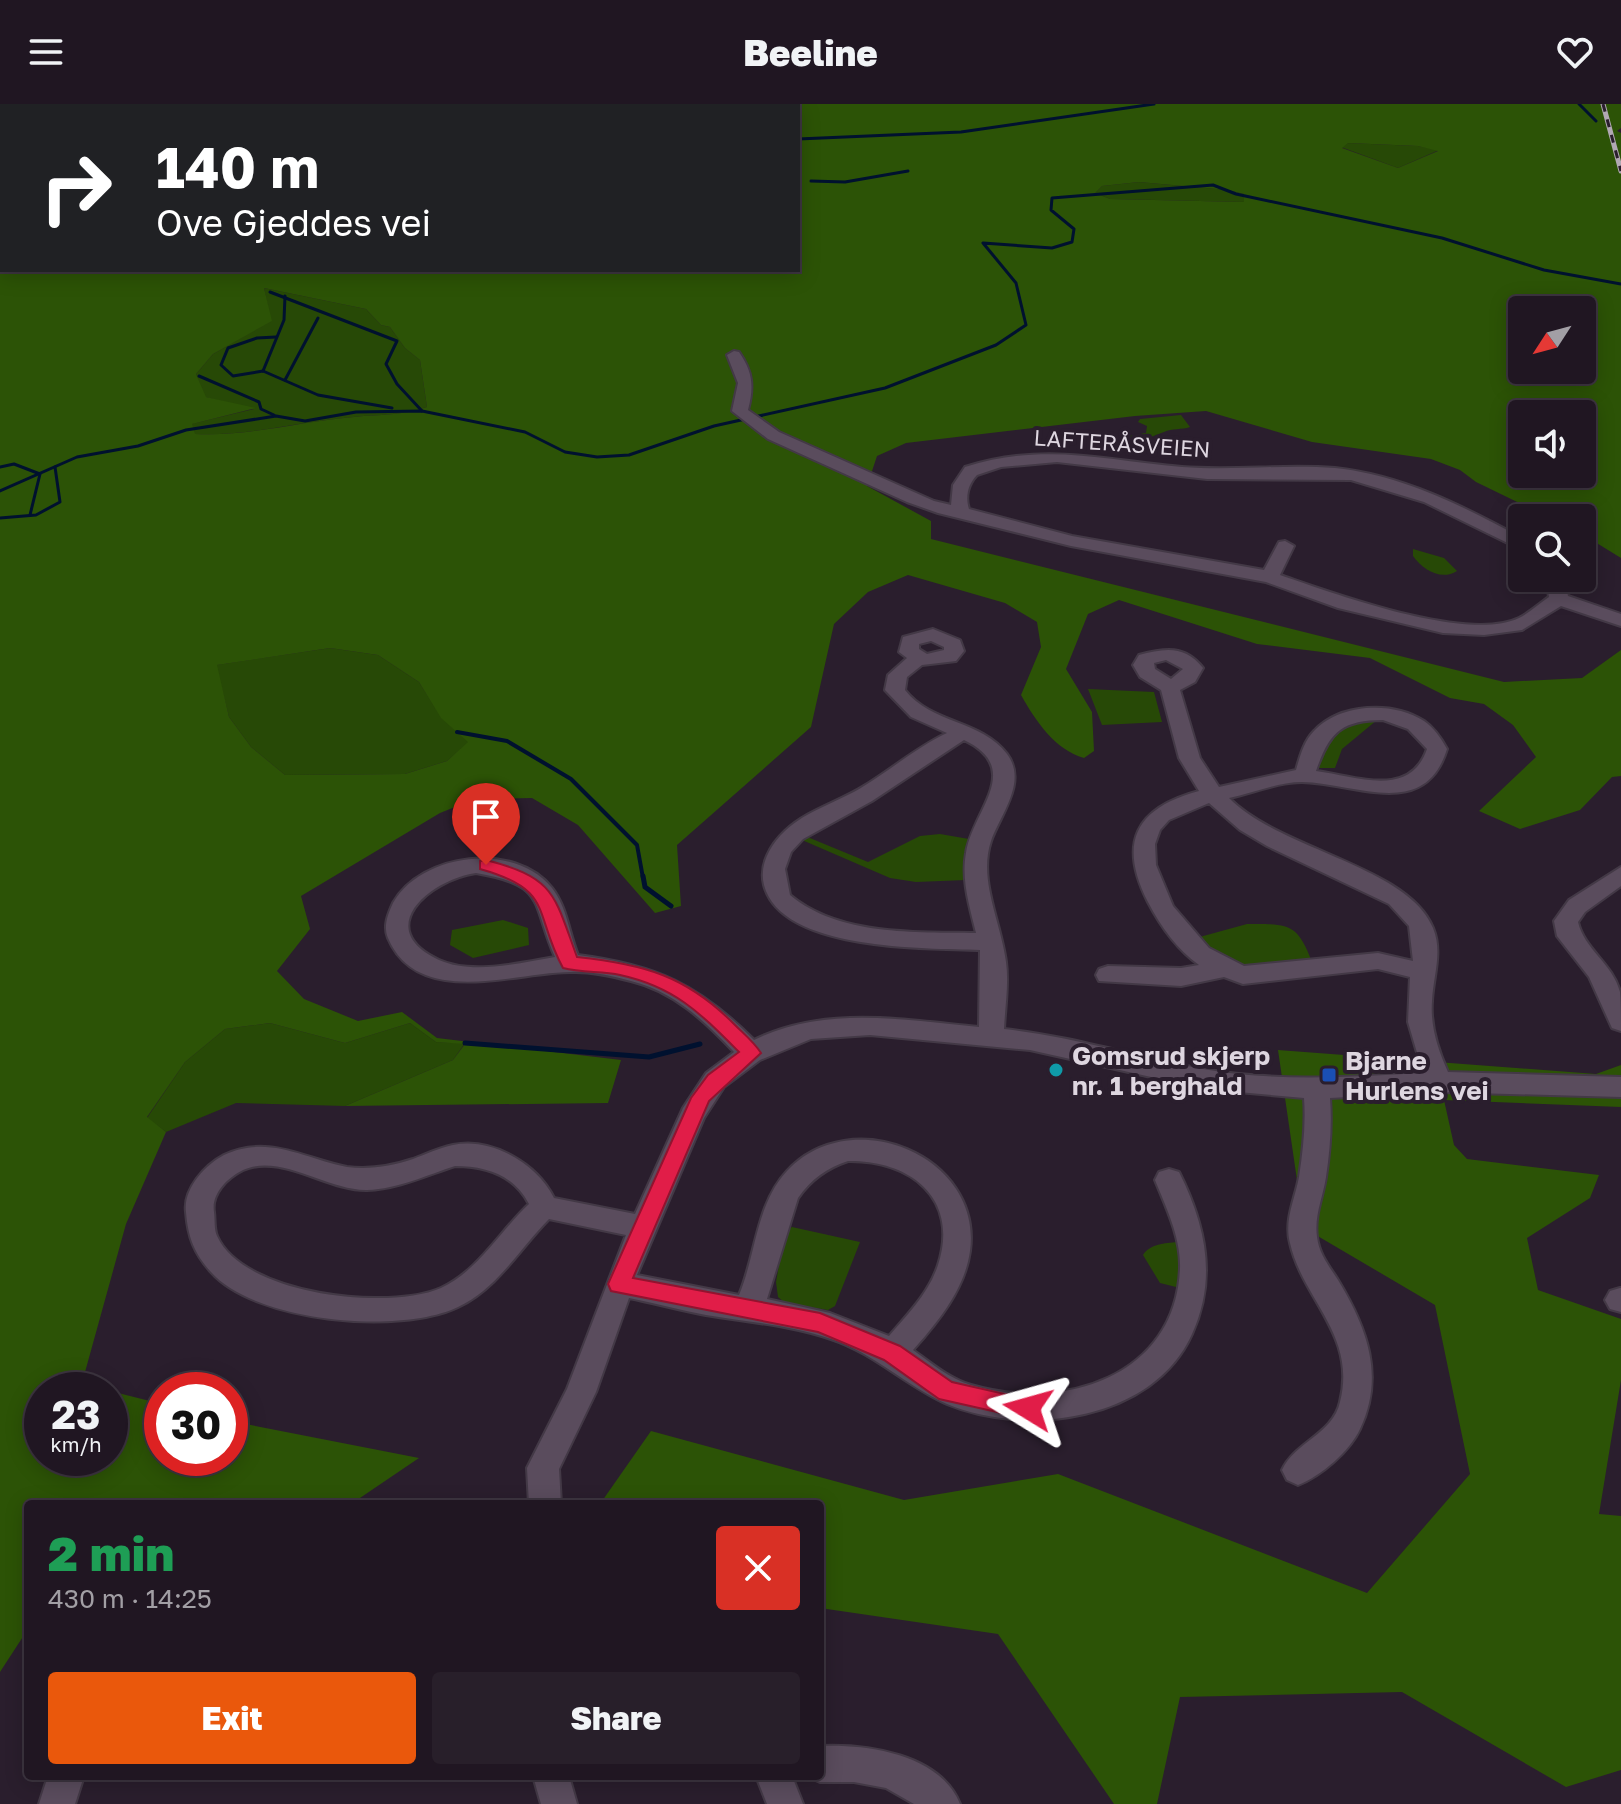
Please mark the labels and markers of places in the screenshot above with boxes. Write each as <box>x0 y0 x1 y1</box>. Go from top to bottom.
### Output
pin <box>452 783 520 865</box>
place label: Gomsrud skjerp nr. 1 berghald <box>1072 1040 1270 1101</box>
place label: Bjarne Hurlens vei <box>1345 1045 1489 1106</box>
marker: Gomsrud skjerp nr. 1 berghald <box>1047 1061 1065 1079</box>
marker: Bjarne Hurlens vei <box>1320 1066 1338 1084</box>

